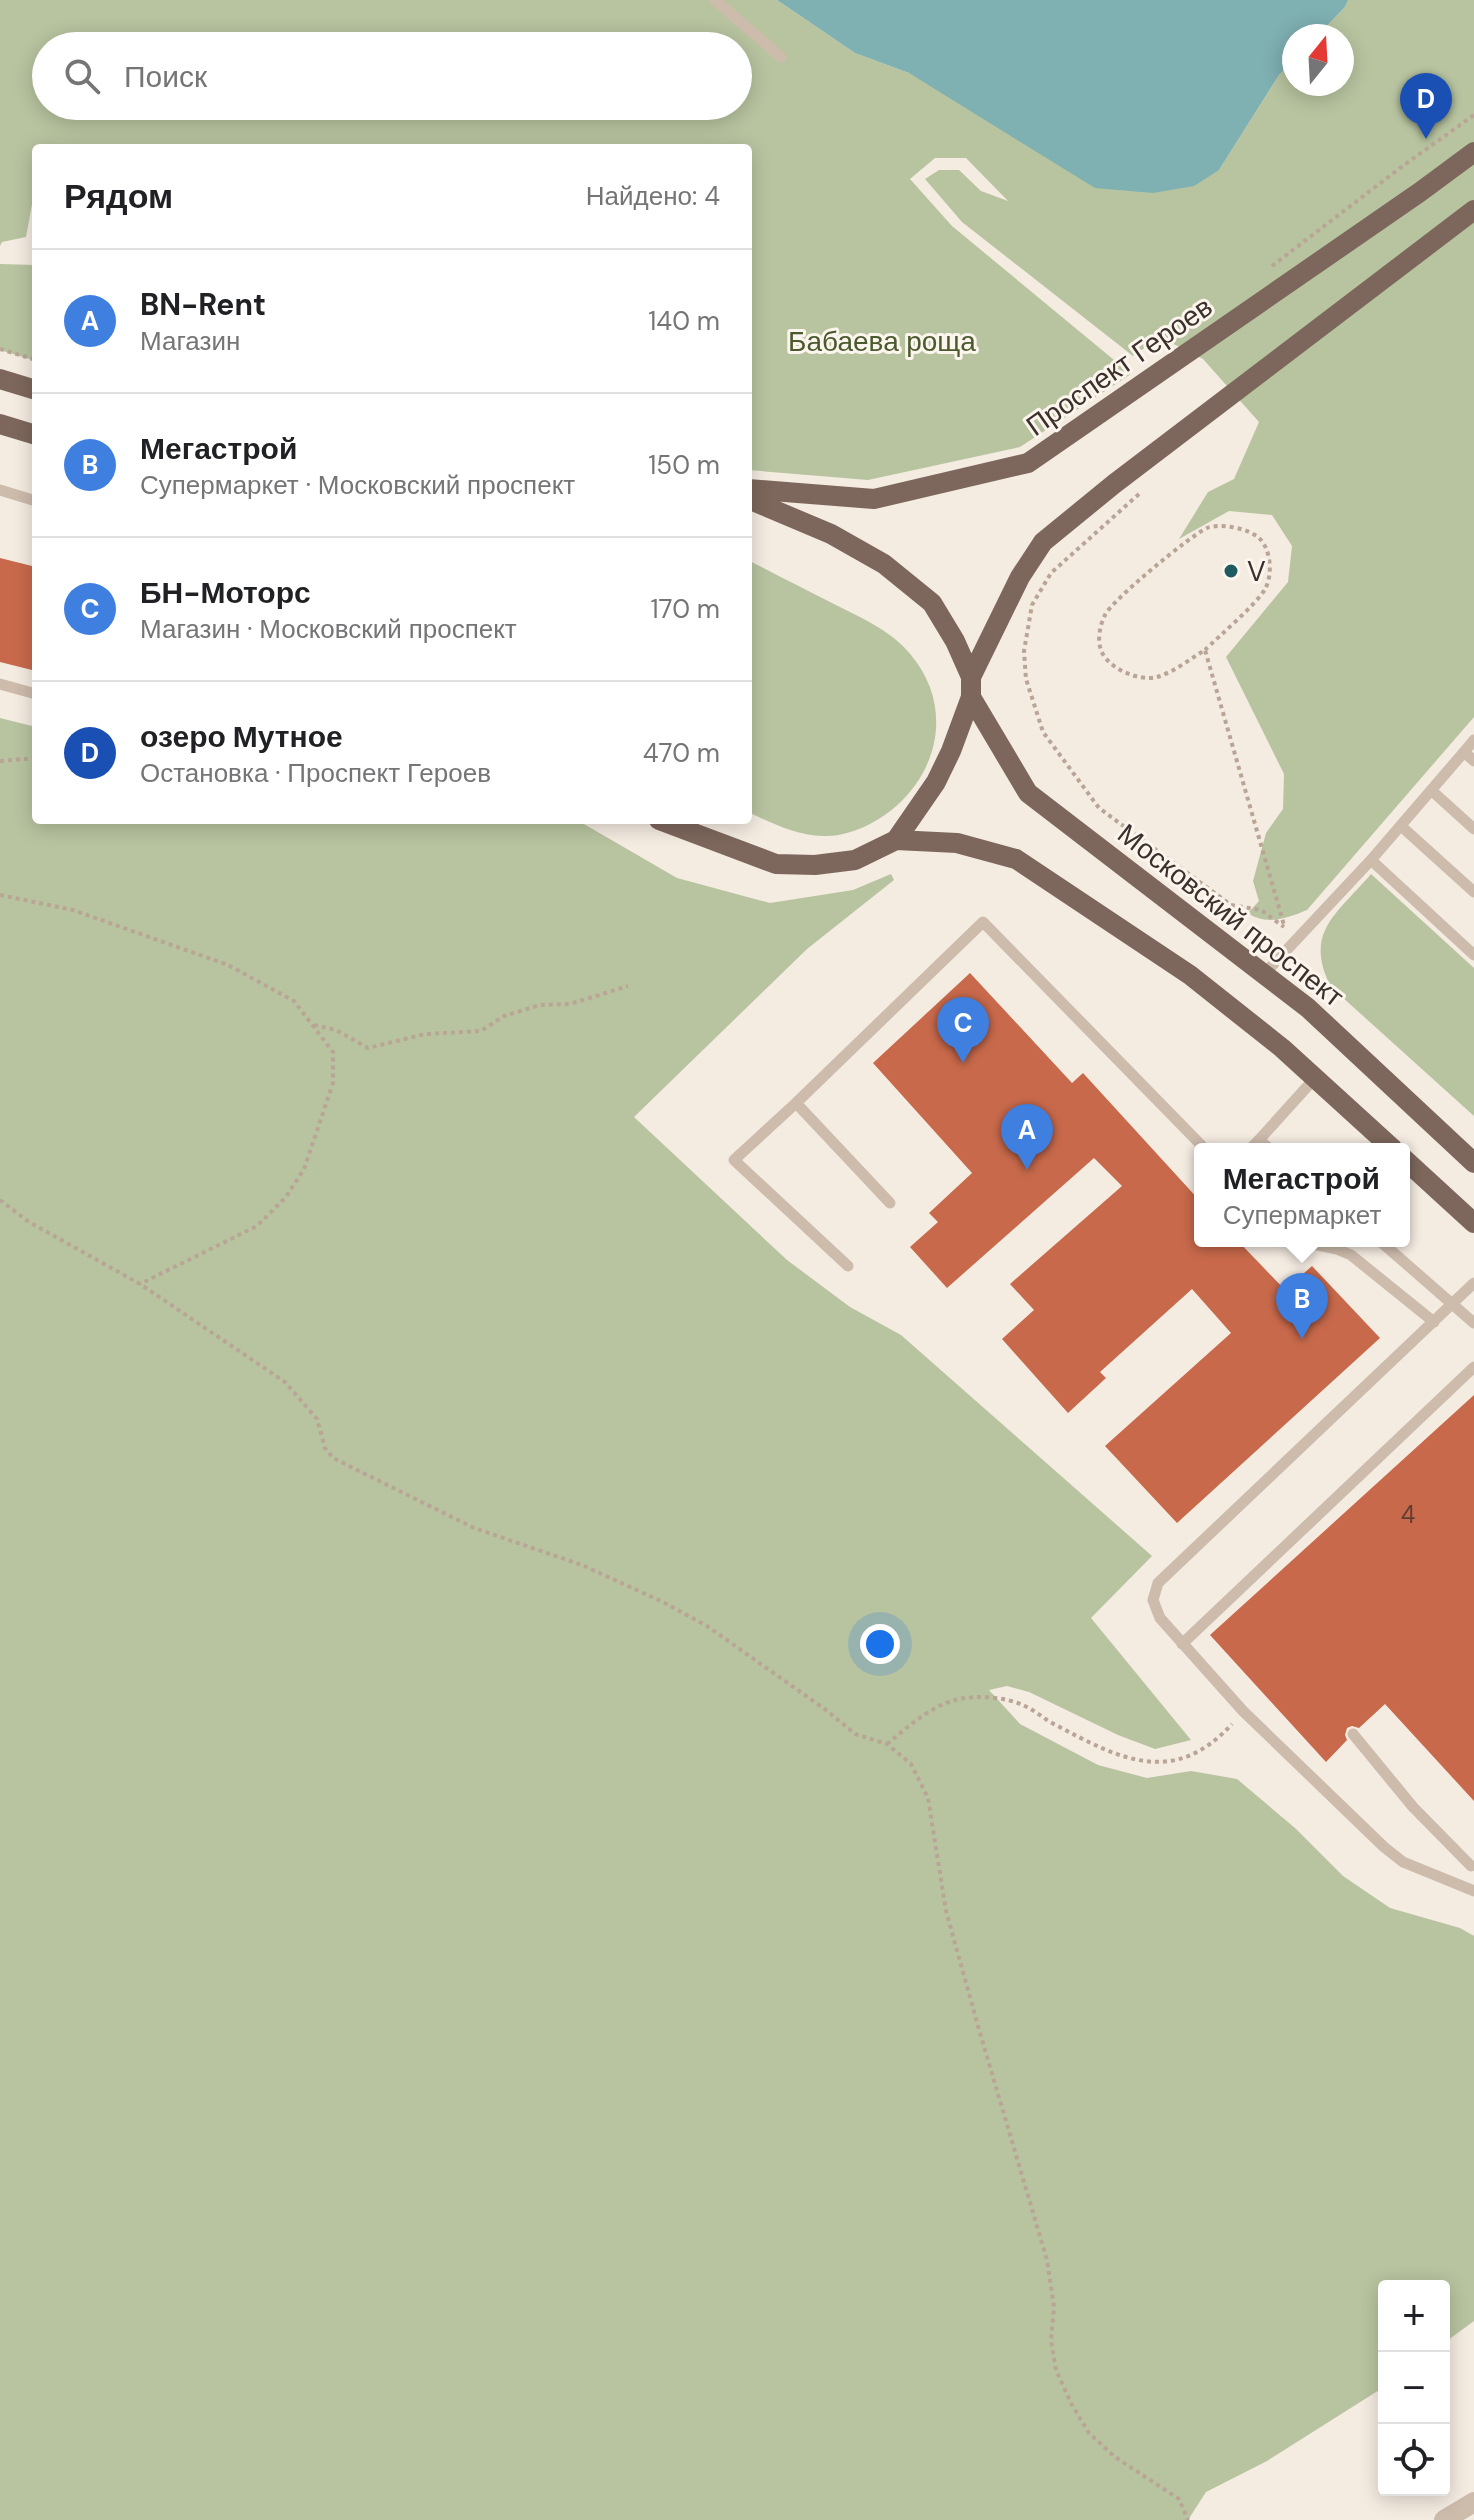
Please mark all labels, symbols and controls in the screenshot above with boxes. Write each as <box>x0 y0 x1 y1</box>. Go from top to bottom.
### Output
north arrow <box>1282 24 1354 96</box>
search box <box>32 32 752 120</box>
icon: search <box>60 54 104 98</box>
text: Поиск <box>124 57 207 96</box>
pin: D <box>1400 73 1452 139</box>
text: Рядом <box>64 174 173 219</box>
text: Найдено: 4 <box>586 179 720 213</box>
text: BN-Rent <box>140 285 266 324</box>
street label: Проспект Героев <box>1019 288 1220 444</box>
text: A <box>81 304 99 338</box>
text: 140 m <box>648 304 720 338</box>
park label: Бабаева роща <box>788 323 976 360</box>
text: Магазин <box>140 324 240 358</box>
text: Мегастрой <box>140 429 297 468</box>
text: B <box>82 448 98 482</box>
text: 150 m <box>648 448 720 482</box>
text: Супермаркет · Московский проспект <box>140 468 575 502</box>
place label: V <box>1247 553 1266 590</box>
marker: V <box>1222 562 1240 580</box>
text: БН-Моторс <box>140 573 311 612</box>
text: C <box>80 592 100 626</box>
text: 170 m <box>651 592 720 626</box>
text: Магазин · Московский проспект <box>140 612 517 646</box>
text: озеро Мутное <box>140 717 343 756</box>
text: D <box>81 736 99 770</box>
text: 470 m <box>643 736 720 770</box>
text: Остановка · Проспект Героев <box>140 756 491 790</box>
street label: Московский проспект <box>1110 815 1351 1015</box>
pin: C <box>937 997 989 1063</box>
pin: A <box>1001 1104 1053 1170</box>
popup <box>1194 1143 1410 1247</box>
text: Мегастрой <box>1223 1159 1380 1198</box>
text: Супермаркет <box>1223 1198 1381 1232</box>
pin: B <box>1276 1273 1328 1339</box>
house number: 4 <box>1401 1499 1415 1530</box>
your location <box>860 1624 900 1664</box>
map controls <box>1378 2280 1450 2496</box>
button: + <box>1378 2280 1450 2352</box>
button: − <box>1378 2352 1450 2424</box>
button: locate <box>1378 2424 1450 2496</box>

